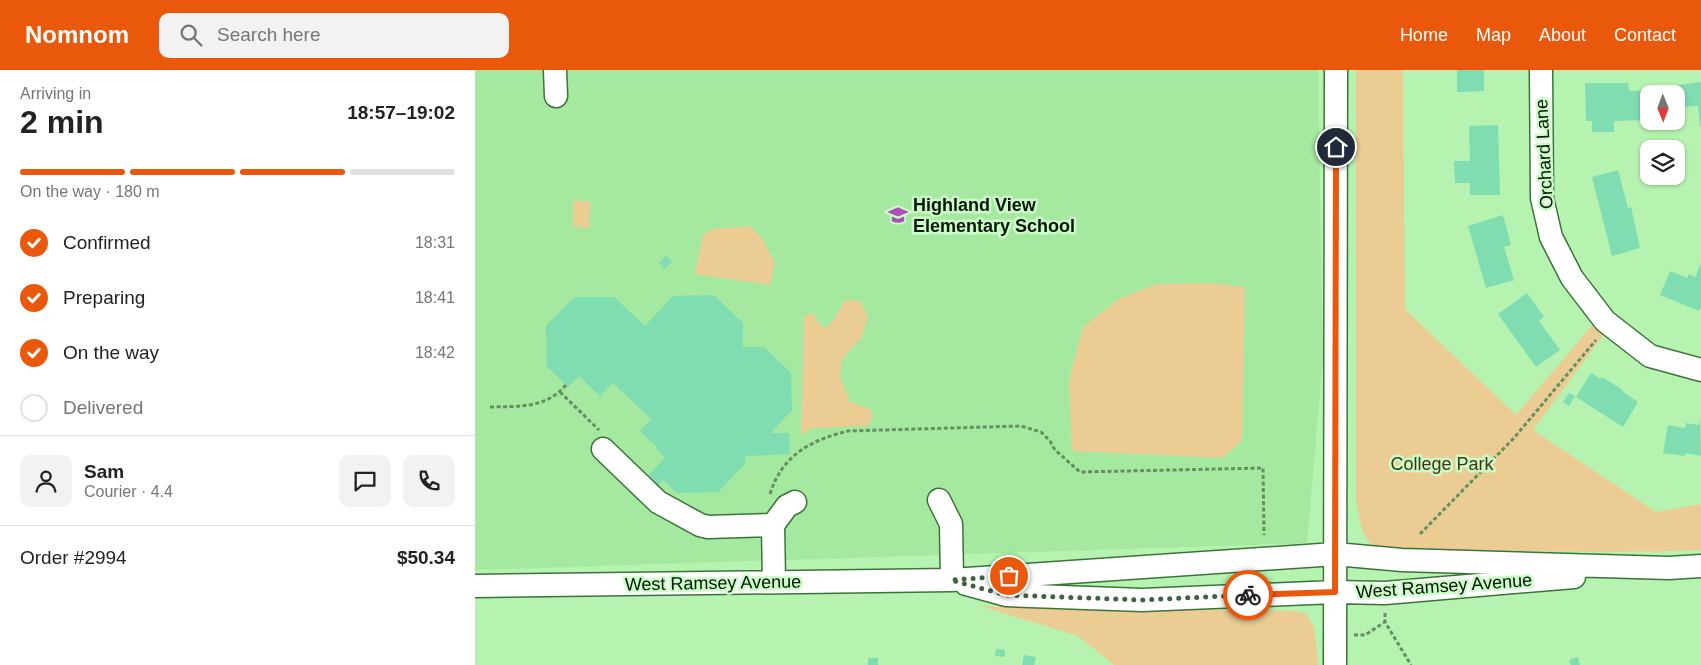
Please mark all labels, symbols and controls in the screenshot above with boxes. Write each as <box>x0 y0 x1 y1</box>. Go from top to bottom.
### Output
search box <box>159 13 509 58</box>
text: Nomnom <box>25 21 129 48</box>
icon: search <box>177 21 205 49</box>
text: Search here <box>217 24 321 45</box>
text: Home <box>1400 25 1448 45</box>
text: Map <box>1476 25 1511 45</box>
text: About <box>1539 25 1586 45</box>
text: Contact <box>1614 25 1676 45</box>
text: Arriving in <box>20 85 91 102</box>
north arrow <box>1640 85 1685 130</box>
map controls <box>1640 85 1685 185</box>
street label: Orchard Lane <box>1531 99 1557 209</box>
text: 18:57–19:02 <box>347 102 455 123</box>
text: 2 min <box>20 104 104 140</box>
pin <box>1315 126 1357 168</box>
icon: home <box>1322 133 1350 161</box>
button: layers <box>1640 140 1685 185</box>
text: On the way · 180 m <box>20 183 160 200</box>
place label: Highland View Elementary School <box>913 195 1075 236</box>
school or university icon: Highland View Elementary School <box>887 204 909 226</box>
icon: check <box>20 229 48 257</box>
text: Confirmed <box>63 232 151 253</box>
text: 18:31 <box>415 234 455 251</box>
icon: check <box>20 284 48 312</box>
text: Preparing <box>63 287 145 308</box>
text: 18:41 <box>415 289 455 306</box>
icon: check <box>20 339 48 367</box>
text: On the way <box>63 342 159 363</box>
text: 18:42 <box>415 344 455 361</box>
text: Delivered <box>63 397 143 418</box>
park label: College Park <box>1390 454 1495 474</box>
button: person <box>20 455 72 507</box>
button: chat <box>339 455 391 507</box>
button: phone <box>403 455 455 507</box>
text: Sam <box>84 461 124 482</box>
text: Courier · 4.4 <box>84 483 173 500</box>
text: Order #2994 <box>20 547 127 568</box>
text: $50.34 <box>397 547 455 568</box>
pin <box>988 555 1030 597</box>
icon: bag <box>995 562 1023 590</box>
courier <box>1223 570 1273 620</box>
street label: West Ramsey Avenue <box>1355 570 1533 602</box>
street label: West Ramsey Avenue <box>625 571 801 595</box>
icon: bike <box>1234 581 1262 609</box>

